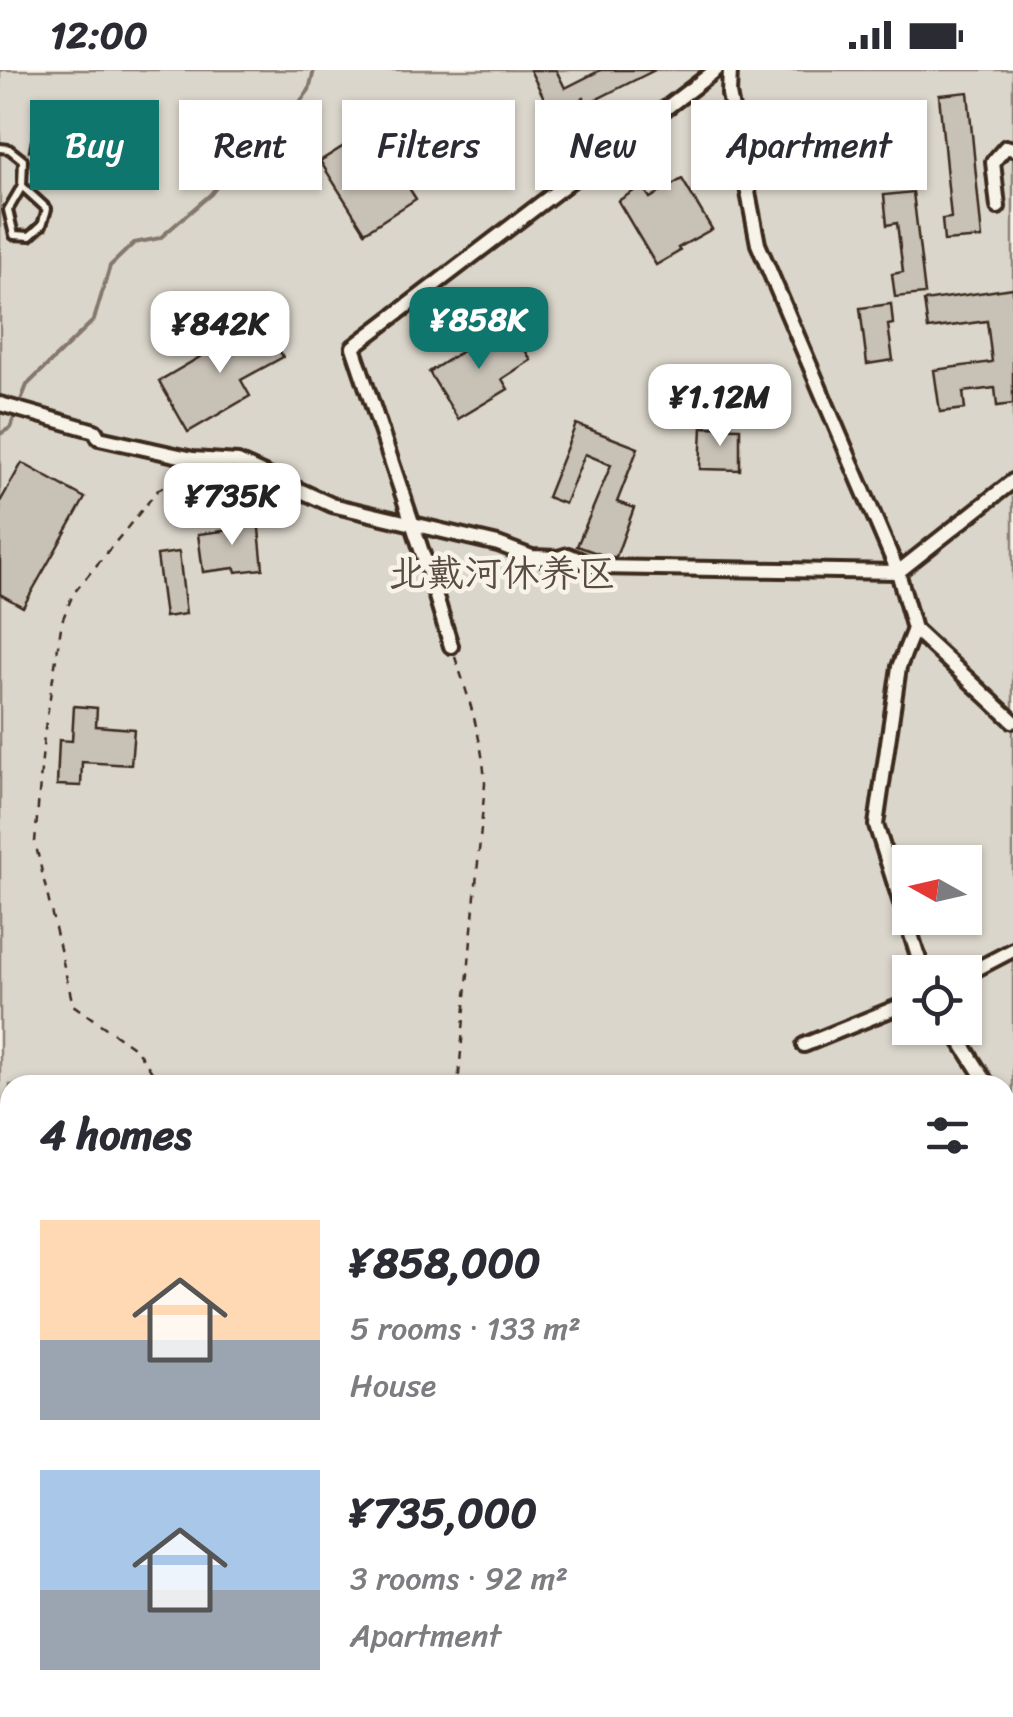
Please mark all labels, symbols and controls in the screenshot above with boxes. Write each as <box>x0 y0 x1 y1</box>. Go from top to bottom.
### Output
text: 12:00 <box>50 2 148 69</box>
chip: Buy <box>30 100 159 190</box>
chip: Rent <box>179 100 322 190</box>
chip: Filters <box>342 100 515 190</box>
chip: New <box>535 100 671 190</box>
chip: Apartment <box>691 100 927 190</box>
pin: ¥858K <box>409 287 549 372</box>
pin: ¥842K <box>150 291 290 376</box>
text: ¥858K <box>431 291 527 348</box>
text: ¥842K <box>173 295 267 352</box>
pin: ¥1.12M <box>639 364 801 449</box>
text: ¥1.12M <box>670 368 770 425</box>
pin: ¥735K <box>162 463 302 548</box>
text: ¥735K <box>186 467 278 524</box>
park label: 北戴河休养区 <box>388 540 616 607</box>
north arrow <box>892 845 982 935</box>
map controls <box>892 845 982 1045</box>
button: locate <box>892 955 982 1045</box>
text: 4 homes <box>40 1098 192 1172</box>
icon: filters <box>920 1108 975 1163</box>
text: ¥858,000 <box>350 1226 541 1300</box>
icon: home <box>120 1260 240 1380</box>
text: 5 rooms · 133 m² <box>350 1300 581 1357</box>
text: House <box>350 1357 436 1414</box>
text: ¥735,000 <box>350 1476 537 1550</box>
icon: home <box>120 1510 240 1630</box>
text: 3 rooms · 92 m² <box>350 1550 568 1607</box>
text: Apartment <box>350 1607 501 1664</box>

